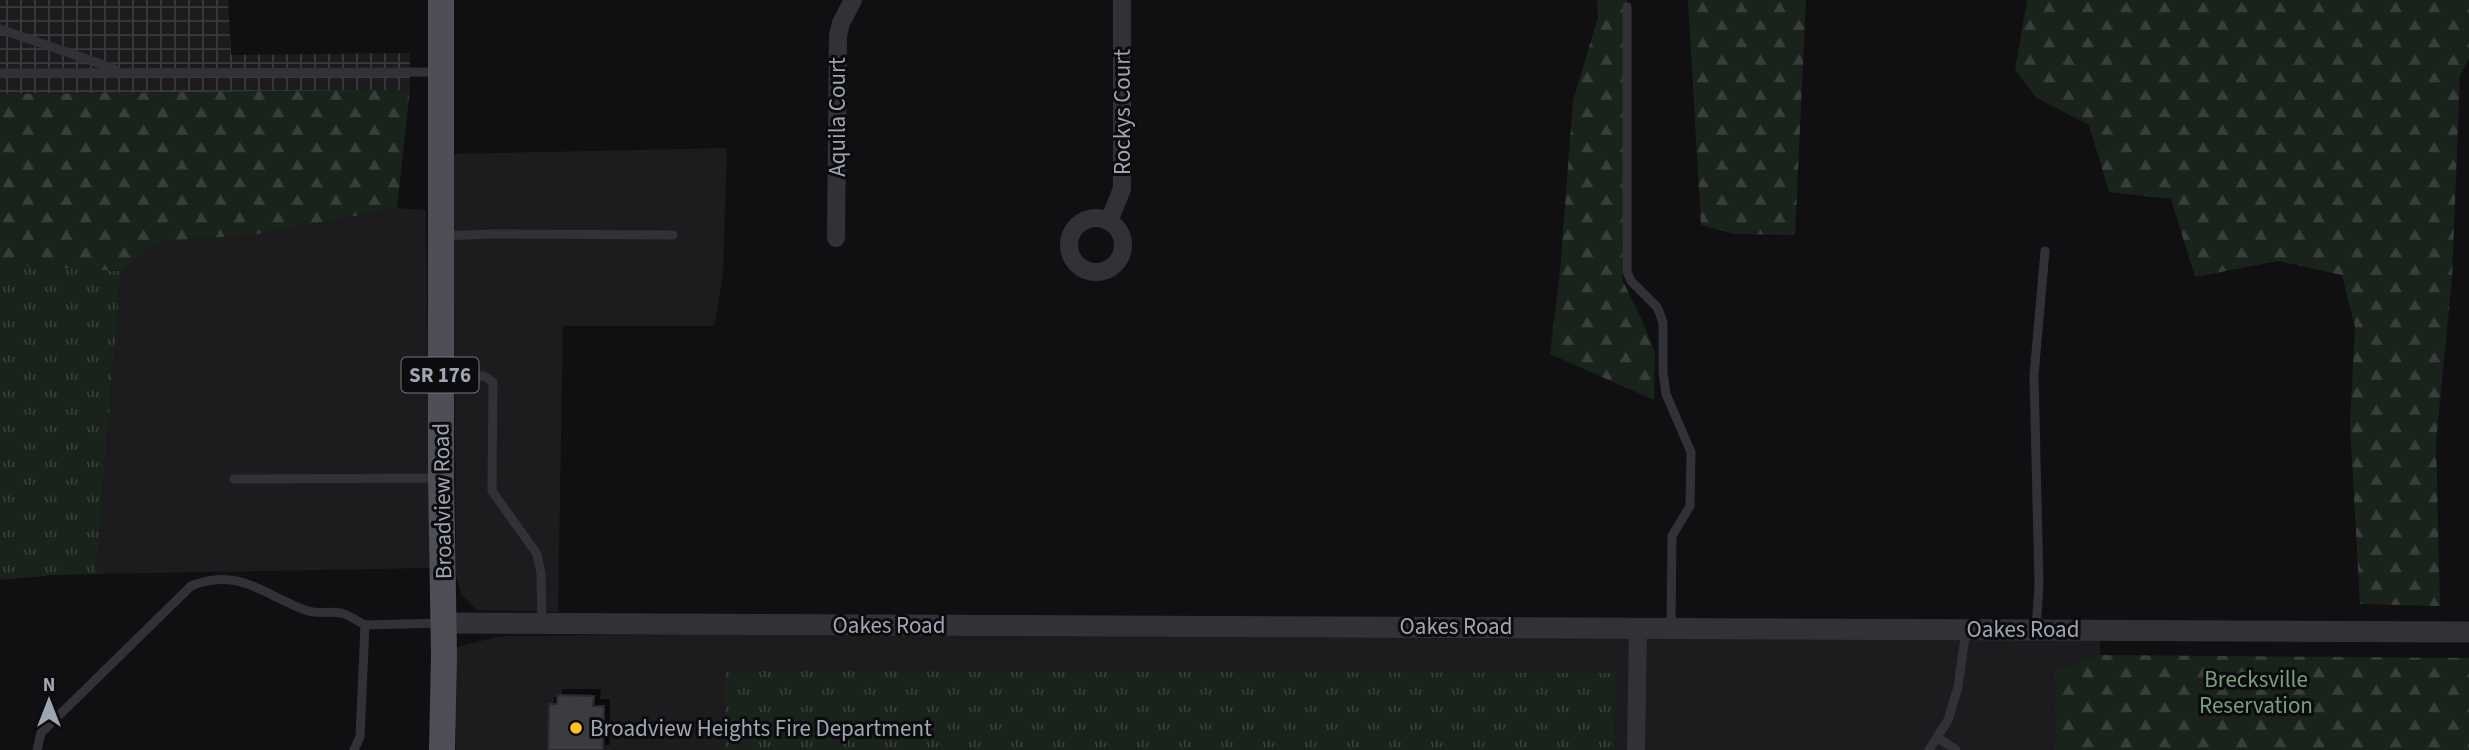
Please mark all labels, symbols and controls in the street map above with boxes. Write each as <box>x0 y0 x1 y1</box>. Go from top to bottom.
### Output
street label: Rockys Court <box>1106 49 1139 175</box>
street label: Aquila Court <box>821 57 854 177</box>
road number: SR 176 <box>402 358 478 392</box>
street label: Broadview Road <box>425 423 460 579</box>
street label: Oakes Road <box>833 609 945 642</box>
street label: Oakes Road <box>1400 610 1512 643</box>
street label: Oakes Road <box>1967 613 2079 646</box>
park label: Brecksville Reservation <box>2199 663 2313 722</box>
north arrow <box>14 666 84 736</box>
text: N <box>43 672 55 699</box>
place label: Broadview Heights Fire Department <box>590 712 932 745</box>
marker: Broadview Heights Fire Department <box>568 720 584 736</box>

